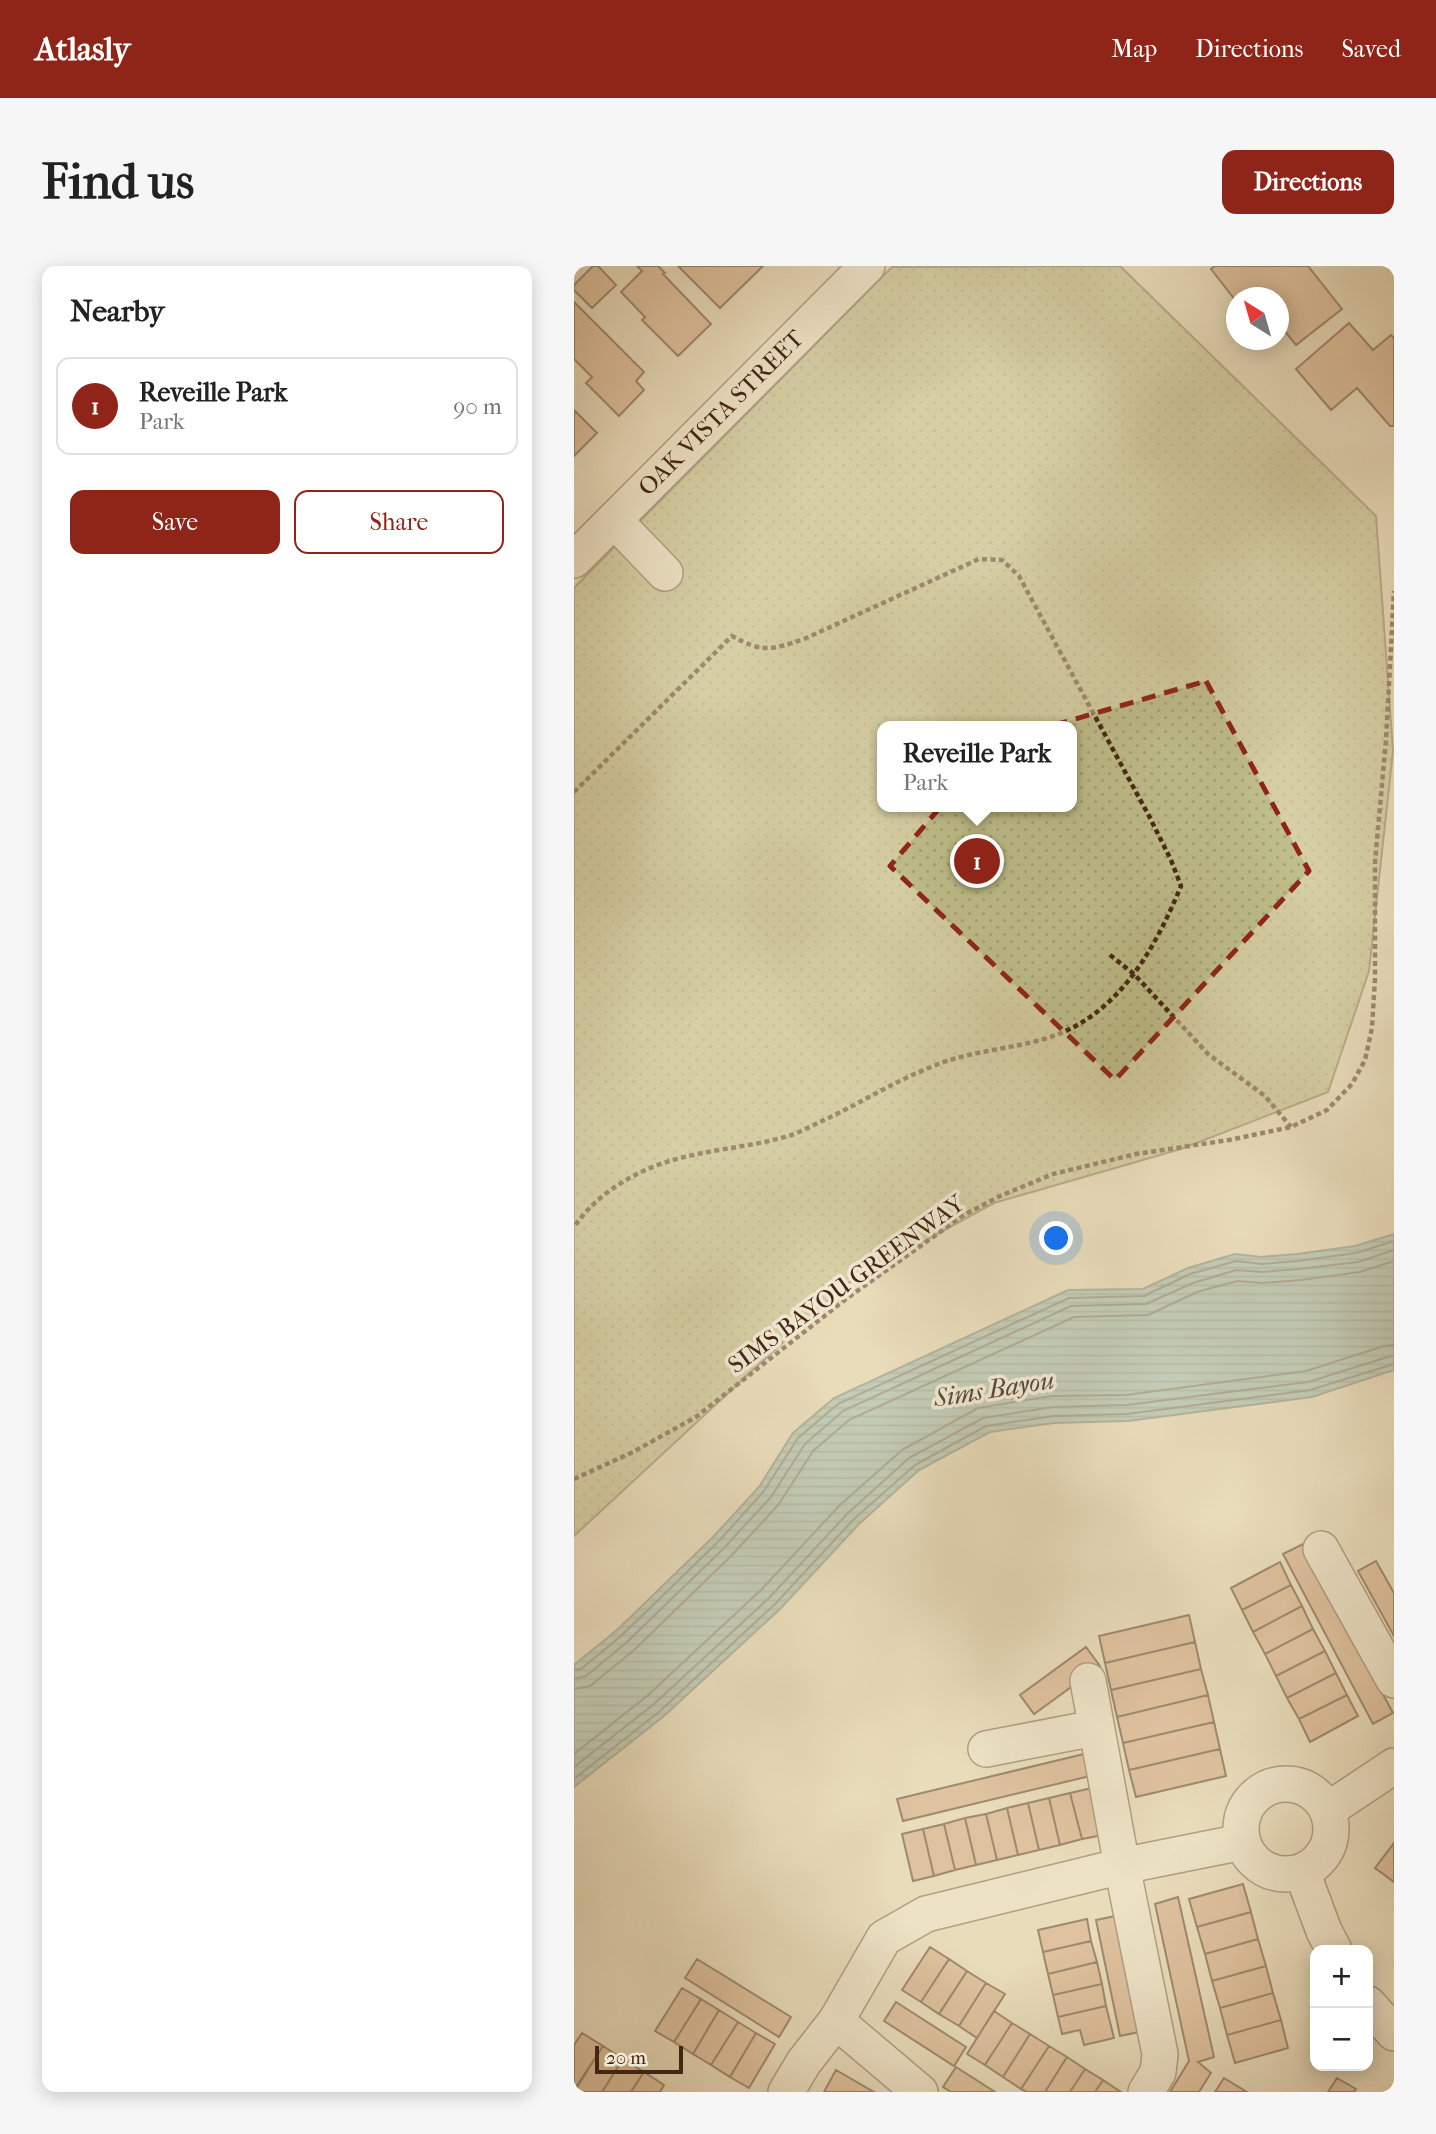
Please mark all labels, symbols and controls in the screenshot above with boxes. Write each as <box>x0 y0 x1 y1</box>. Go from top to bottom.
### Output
text: Atlasly <box>35 30 130 69</box>
text: Map <box>1111 35 1157 63</box>
text: Directions <box>1195 35 1303 63</box>
text: Saved <box>1341 35 1401 63</box>
button: Directions <box>1222 150 1394 214</box>
text: Find us <box>42 153 194 211</box>
north arrow <box>1226 287 1289 350</box>
text: Nearby <box>70 294 165 329</box>
street label: OAK VISTA STREET <box>633 324 810 501</box>
text: Reveille Park <box>139 377 287 408</box>
text: 1 <box>91 393 99 420</box>
text: 90 m <box>453 393 502 420</box>
text: Park <box>139 408 185 435</box>
button: Save <box>70 490 280 554</box>
button: Share <box>294 490 504 554</box>
popup <box>877 721 1077 812</box>
text: Reveille Park <box>903 738 1051 769</box>
text: Park <box>903 769 948 796</box>
pin: 1 <box>954 835 1000 887</box>
street label: SIMS BAYOU GREENWAY <box>722 1189 970 1379</box>
your location <box>1039 1221 1073 1255</box>
water label: Sims Bayou <box>931 1364 1056 1414</box>
map controls <box>1310 1945 1373 2071</box>
button: + <box>1310 1945 1373 2008</box>
button: − <box>1310 2008 1373 2071</box>
scale bar <box>595 2043 682 2075</box>
text: 20 m <box>606 2047 646 2069</box>

